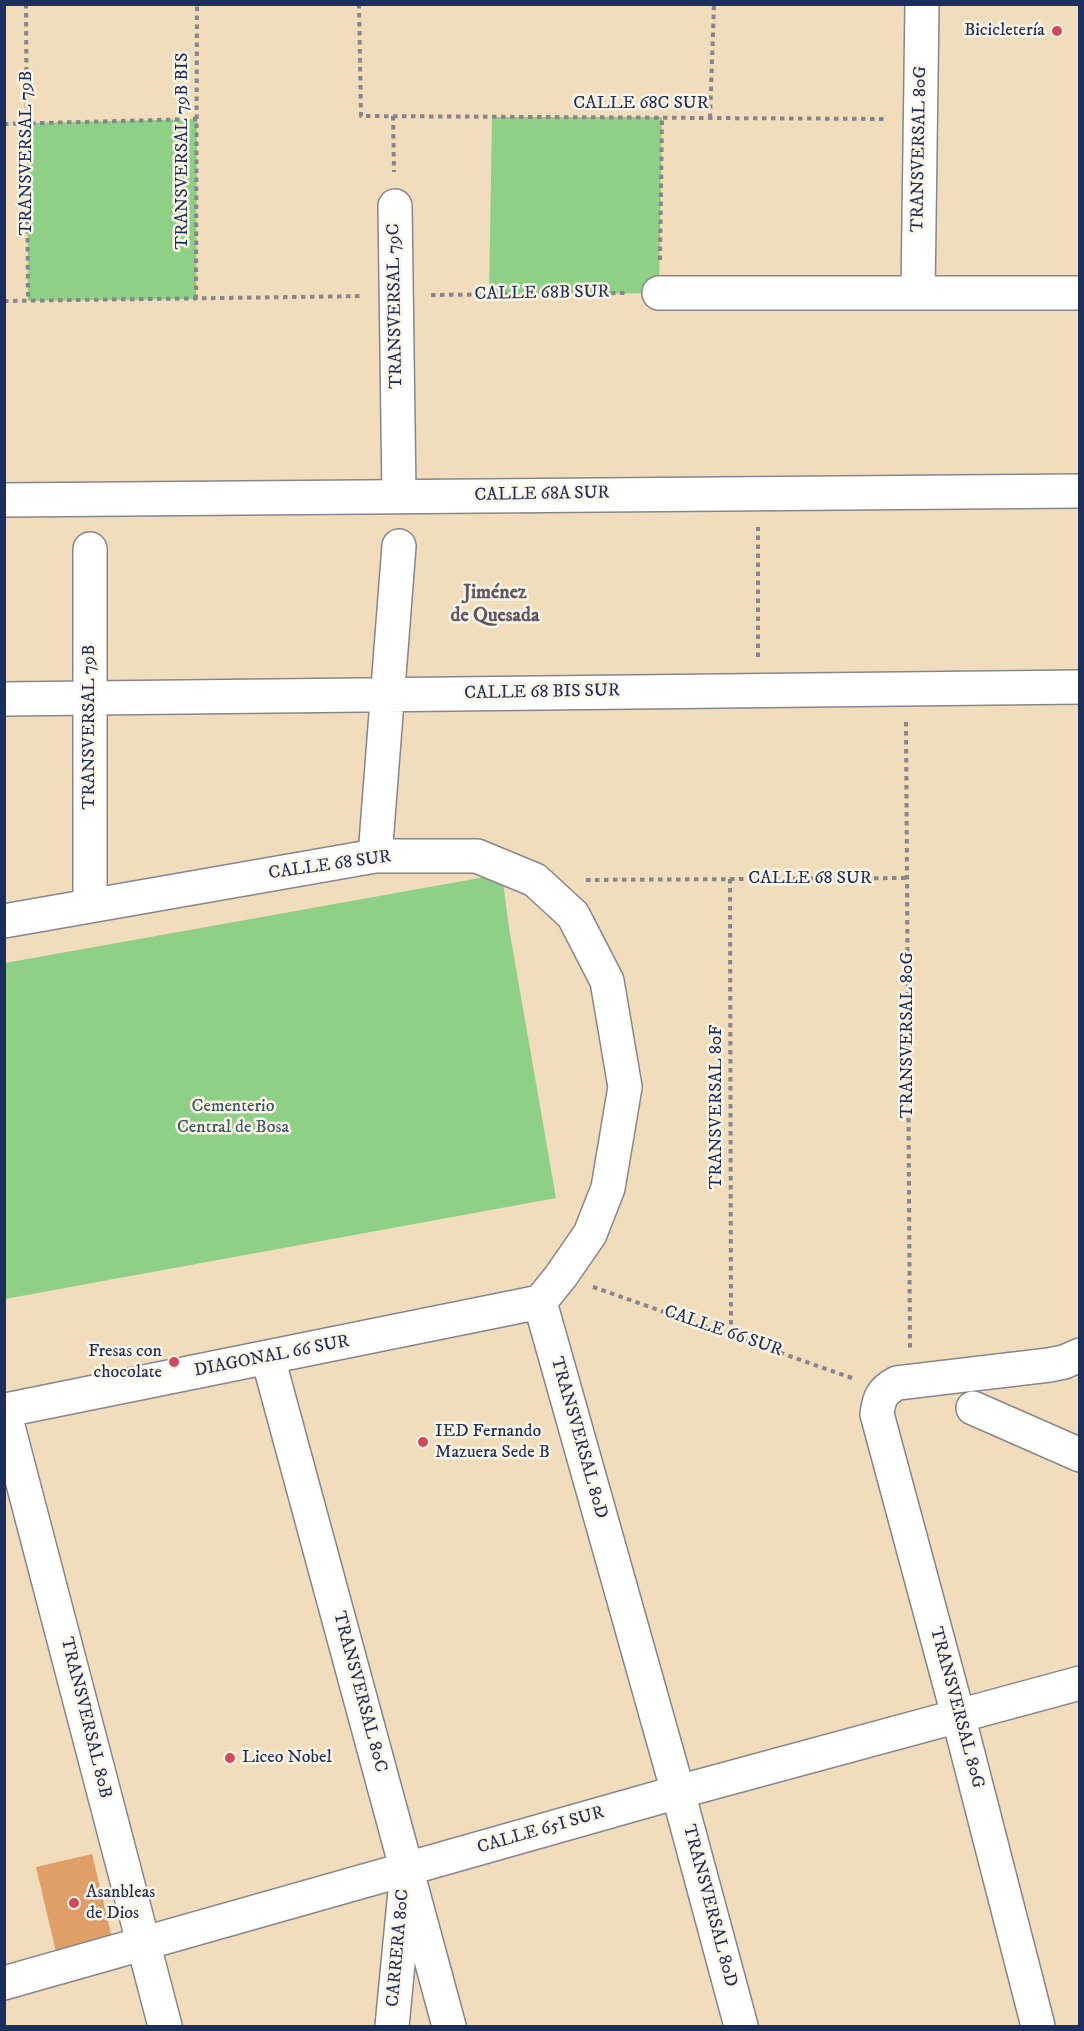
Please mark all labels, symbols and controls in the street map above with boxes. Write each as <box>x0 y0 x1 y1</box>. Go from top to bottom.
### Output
place label: Bicicletería <box>964 20 1045 42</box>
marker: Bicicletería <box>1050 24 1064 38</box>
street label: TRANSVERSAL 79B BIS <box>172 53 194 249</box>
street label: TRANSVERSAL 80G <box>908 66 932 232</box>
street label: TRANSVERSAL 79B <box>16 71 38 235</box>
street label: CALLE 68C SUR <box>573 93 709 115</box>
street label: TRANSVERSAL 79C <box>384 223 408 389</box>
street label: CALLE 68B SUR <box>474 282 610 306</box>
street label: CALLE 68A SUR <box>474 483 610 507</box>
district label: Jiménez de Quesada <box>451 582 539 629</box>
street label: TRANSVERSAL 79B <box>79 645 101 809</box>
street label: CALLE 68 BIS SUR <box>464 681 620 705</box>
street label: CALLE 68 SUR <box>267 847 393 885</box>
street label: CALLE 68 SUR <box>748 868 872 890</box>
street label: TRANSVERSAL 80G <box>897 952 919 1118</box>
street label: TRANSVERSAL 80F <box>706 1025 728 1189</box>
park label: Cementerio Central de Bosa <box>177 1096 289 1138</box>
street label: CALLE 66 SUR <box>661 1302 785 1362</box>
street label: DIAGONAL 66 SUR <box>193 1331 351 1383</box>
place label: Fresas con chocolate <box>88 1341 162 1384</box>
marker: Fresas con chocolate <box>167 1355 181 1369</box>
street label: TRANSVERSAL 80D <box>545 1355 611 1521</box>
place label: IED Fernando Mazuera Sede B <box>435 1421 550 1464</box>
marker: IED Fernando Mazuera Sede B <box>416 1435 430 1449</box>
street label: TRANSVERSAL 80C <box>327 1609 391 1775</box>
street label: TRANSVERSAL 80G <box>924 1625 988 1791</box>
street label: TRANSVERSAL 80B <box>55 1635 115 1801</box>
place label: Liceo Nobel <box>242 1747 332 1769</box>
marker: Liceo Nobel <box>223 1751 237 1765</box>
street label: CALLE 65I SUR <box>475 1803 607 1859</box>
street label: TRANSVERSAL 80D <box>677 1822 741 1990</box>
place label: Asanbleas de Dios <box>86 1882 155 1924</box>
street label: CARRERA 80C <box>383 1888 415 2008</box>
marker: Asanbleas de Dios <box>67 1896 81 1910</box>

